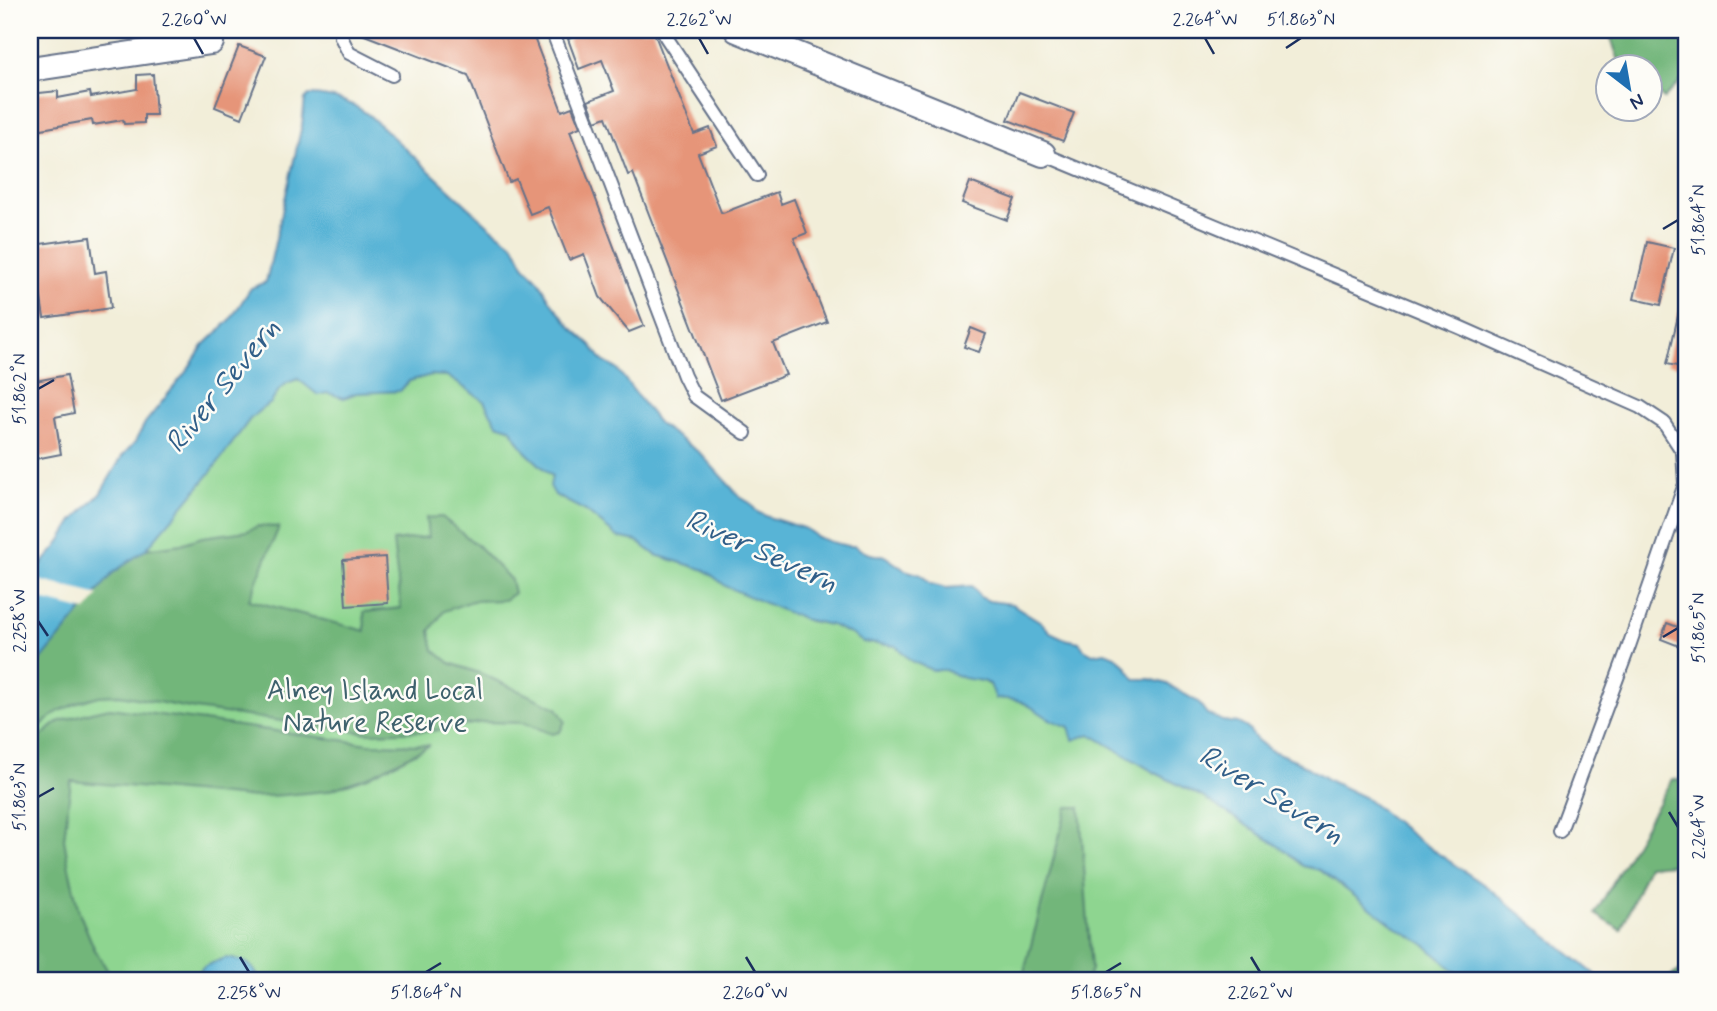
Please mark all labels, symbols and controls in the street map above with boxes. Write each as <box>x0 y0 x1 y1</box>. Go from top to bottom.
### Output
text: 2.260°W <box>161 8 227 32</box>
text: 2.262°W <box>667 8 731 32</box>
text: 2.264°W <box>1173 8 1237 32</box>
text: 51.863°N <box>1267 8 1335 32</box>
north arrow <box>1594 52 1664 122</box>
text: N <box>1625 87 1649 115</box>
text: 51.864°N <box>1687 184 1711 256</box>
water label: River Severn <box>157 310 290 462</box>
text: 51.862°N <box>8 353 32 425</box>
water label: River Severn <box>679 500 844 602</box>
text: 2.258°W <box>8 589 32 653</box>
text: 51.865°N <box>1687 593 1711 663</box>
park label: Alney Island Local Nature Reserve <box>267 673 483 742</box>
water label: River Severn <box>1191 737 1351 854</box>
text: 51.863°N <box>8 763 32 831</box>
text: 2.264°W <box>1687 795 1711 859</box>
text: 2.258°W <box>217 981 281 1005</box>
text: 51.864°N <box>390 981 462 1005</box>
text: 2.260°W <box>722 981 788 1005</box>
text: 51.865°N <box>1071 981 1141 1005</box>
text: 2.262°W <box>1228 981 1292 1005</box>

